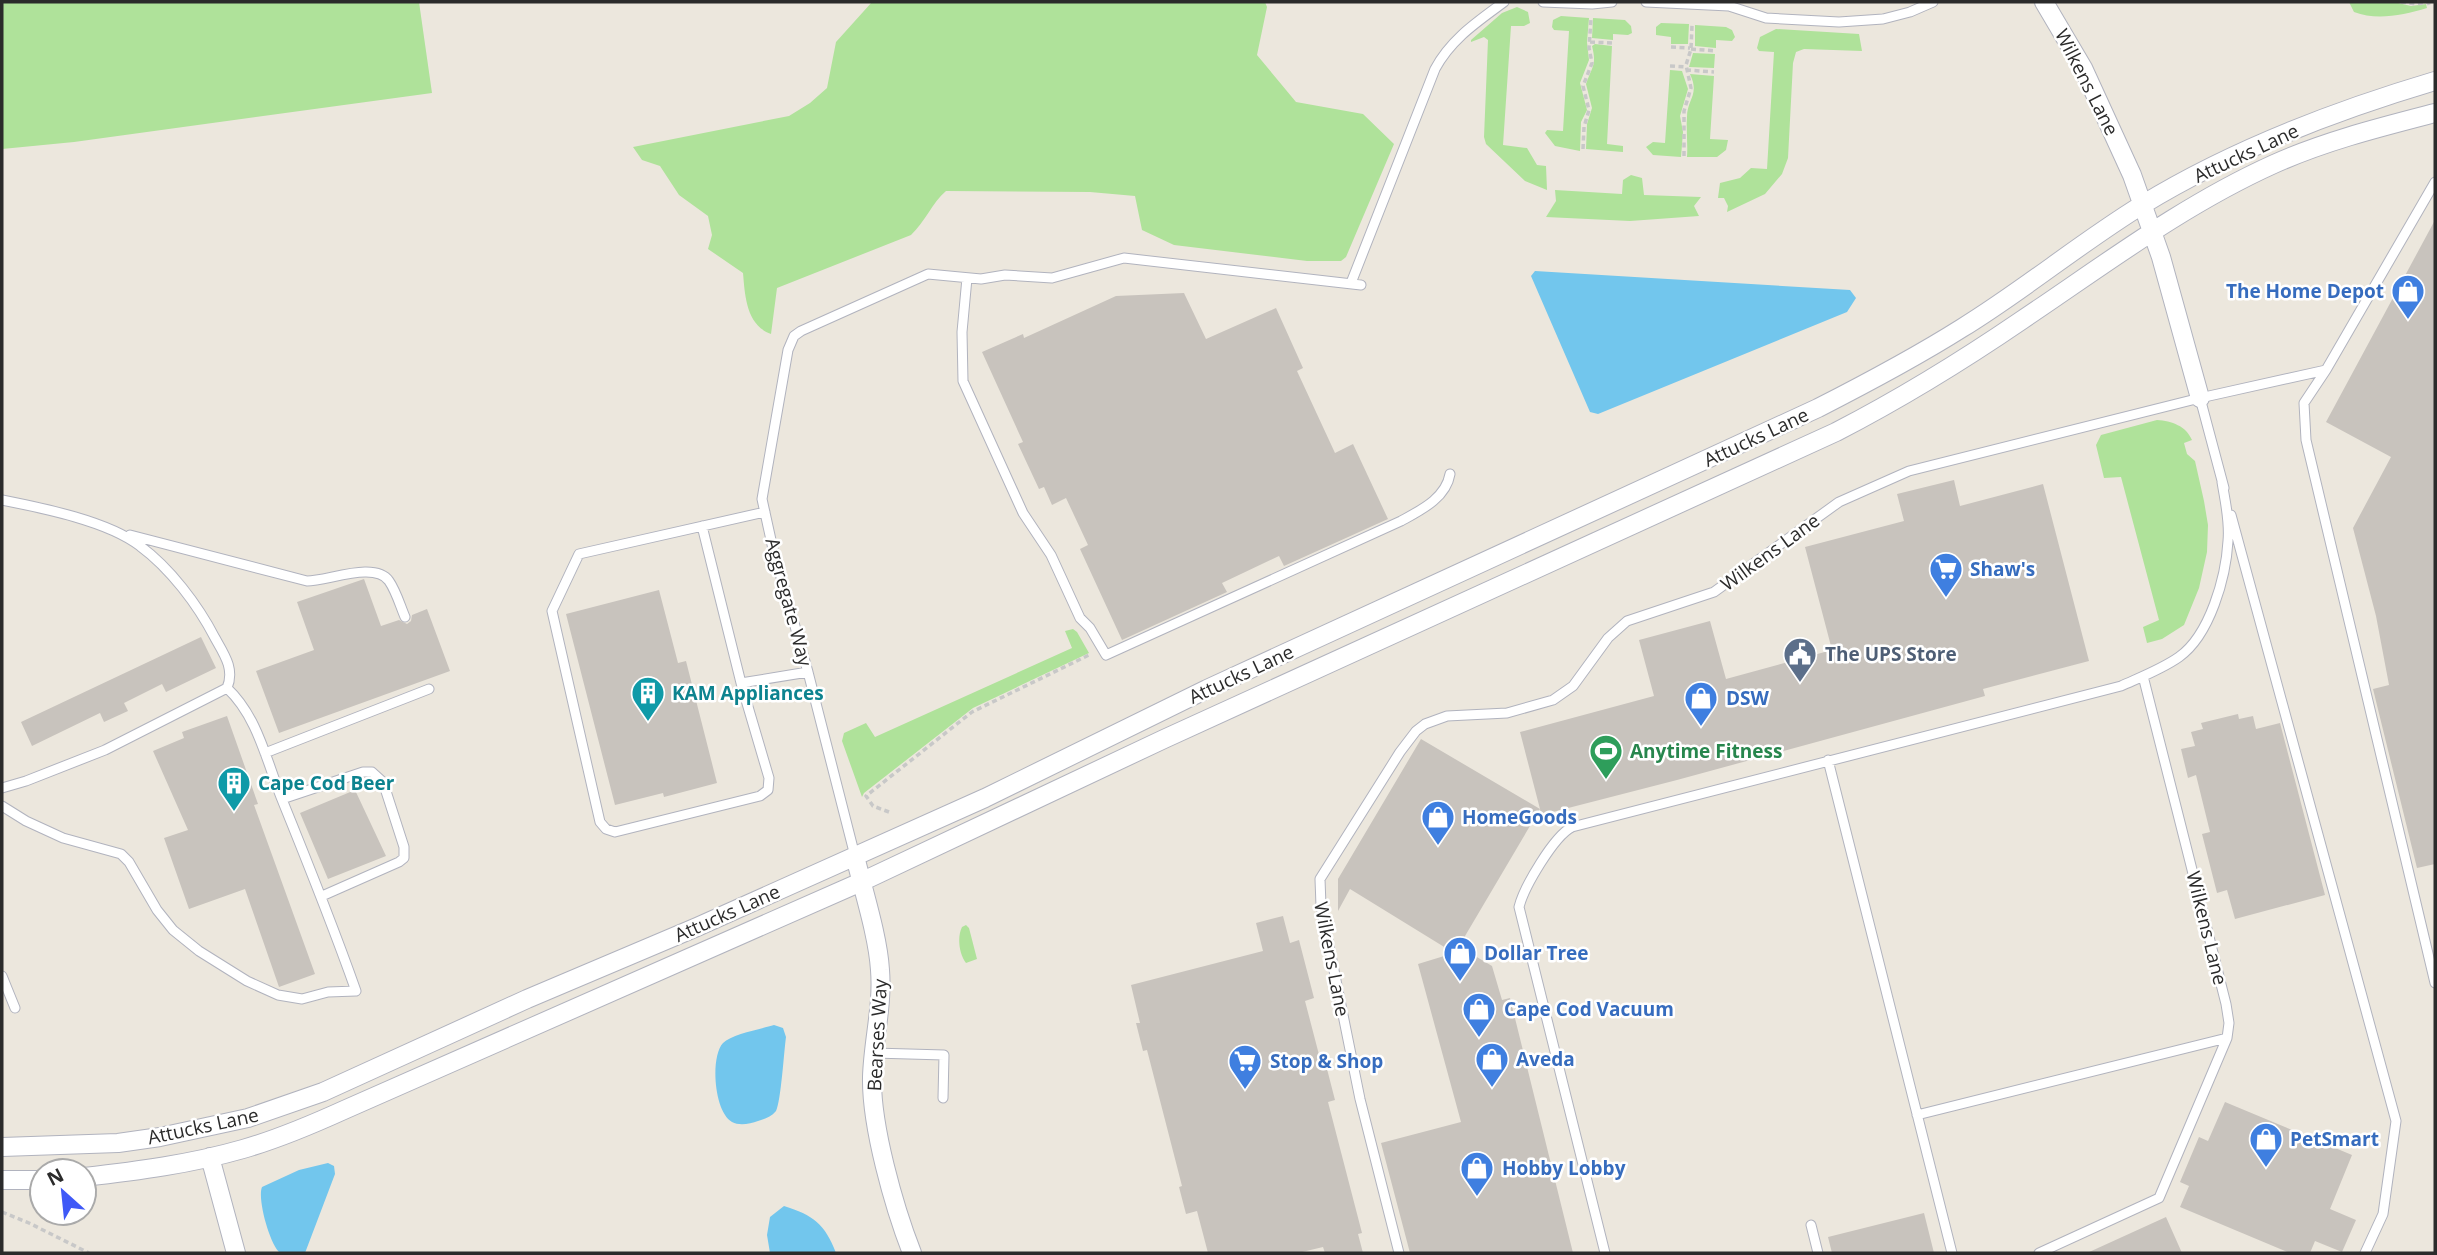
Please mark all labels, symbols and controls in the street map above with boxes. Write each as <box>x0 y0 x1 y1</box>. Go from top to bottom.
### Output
street label: Wilkens Lane <box>2049 24 2125 140</box>
street label: Attucks Lane <box>2189 117 2303 189</box>
shop icon: The Home Depot <box>2389 272 2427 321</box>
place label: The Home Depot <box>2226 278 2384 304</box>
street label: Attucks Lane <box>1699 401 1813 473</box>
street label: Wilkens Lane <box>1715 507 1825 597</box>
street label: Aggregate Way <box>759 535 819 670</box>
supermarket icon: Shaw's <box>1927 550 1965 599</box>
place label: Shaw's <box>1970 556 2035 582</box>
public building icon: The UPS Store <box>1781 635 1819 684</box>
street label: Attucks Lane <box>1184 638 1298 710</box>
place label: The UPS Store <box>1825 641 1957 667</box>
building icon: KAM Appliances <box>629 674 667 723</box>
shop icon: DSW <box>1682 679 1720 728</box>
place label: KAM Appliances <box>672 680 824 706</box>
place label: DSW <box>1726 685 1770 711</box>
sports icon: Anytime Fitness <box>1587 732 1625 781</box>
place label: Anytime Fitness <box>1630 738 1782 764</box>
building icon: Cape Cod Beer <box>215 764 253 813</box>
place label: Cape Cod Beer <box>258 770 395 796</box>
shop icon: HomeGoods <box>1419 798 1457 847</box>
place label: HomeGoods <box>1462 804 1577 830</box>
street label: Wilkens Lane <box>2180 868 2234 988</box>
street label: Attucks Lane <box>670 878 784 948</box>
street label: Wilkens Lane <box>1308 899 1356 1019</box>
shop icon: Dollar Tree <box>1441 934 1479 983</box>
place label: Dollar Tree <box>1484 940 1589 966</box>
street label: Bearses Way <box>861 978 893 1092</box>
shop icon: Cape Cod Vacuum <box>1460 990 1498 1039</box>
place label: Cape Cod Vacuum <box>1504 996 1674 1022</box>
shop icon: Aveda <box>1473 1040 1511 1089</box>
supermarket icon: Stop & Shop <box>1226 1042 1264 1091</box>
place label: Aveda <box>1516 1046 1575 1072</box>
place label: Stop & Shop <box>1270 1048 1383 1074</box>
street label: Attucks Lane <box>145 1102 261 1150</box>
shop icon: PetSmart <box>2247 1120 2285 1169</box>
place label: PetSmart <box>2290 1126 2379 1152</box>
shop icon: Hobby Lobby <box>1458 1149 1496 1198</box>
place label: Hobby Lobby <box>1502 1155 1626 1181</box>
north arrow <box>28 1157 98 1227</box>
text: N <box>42 1162 68 1192</box>

